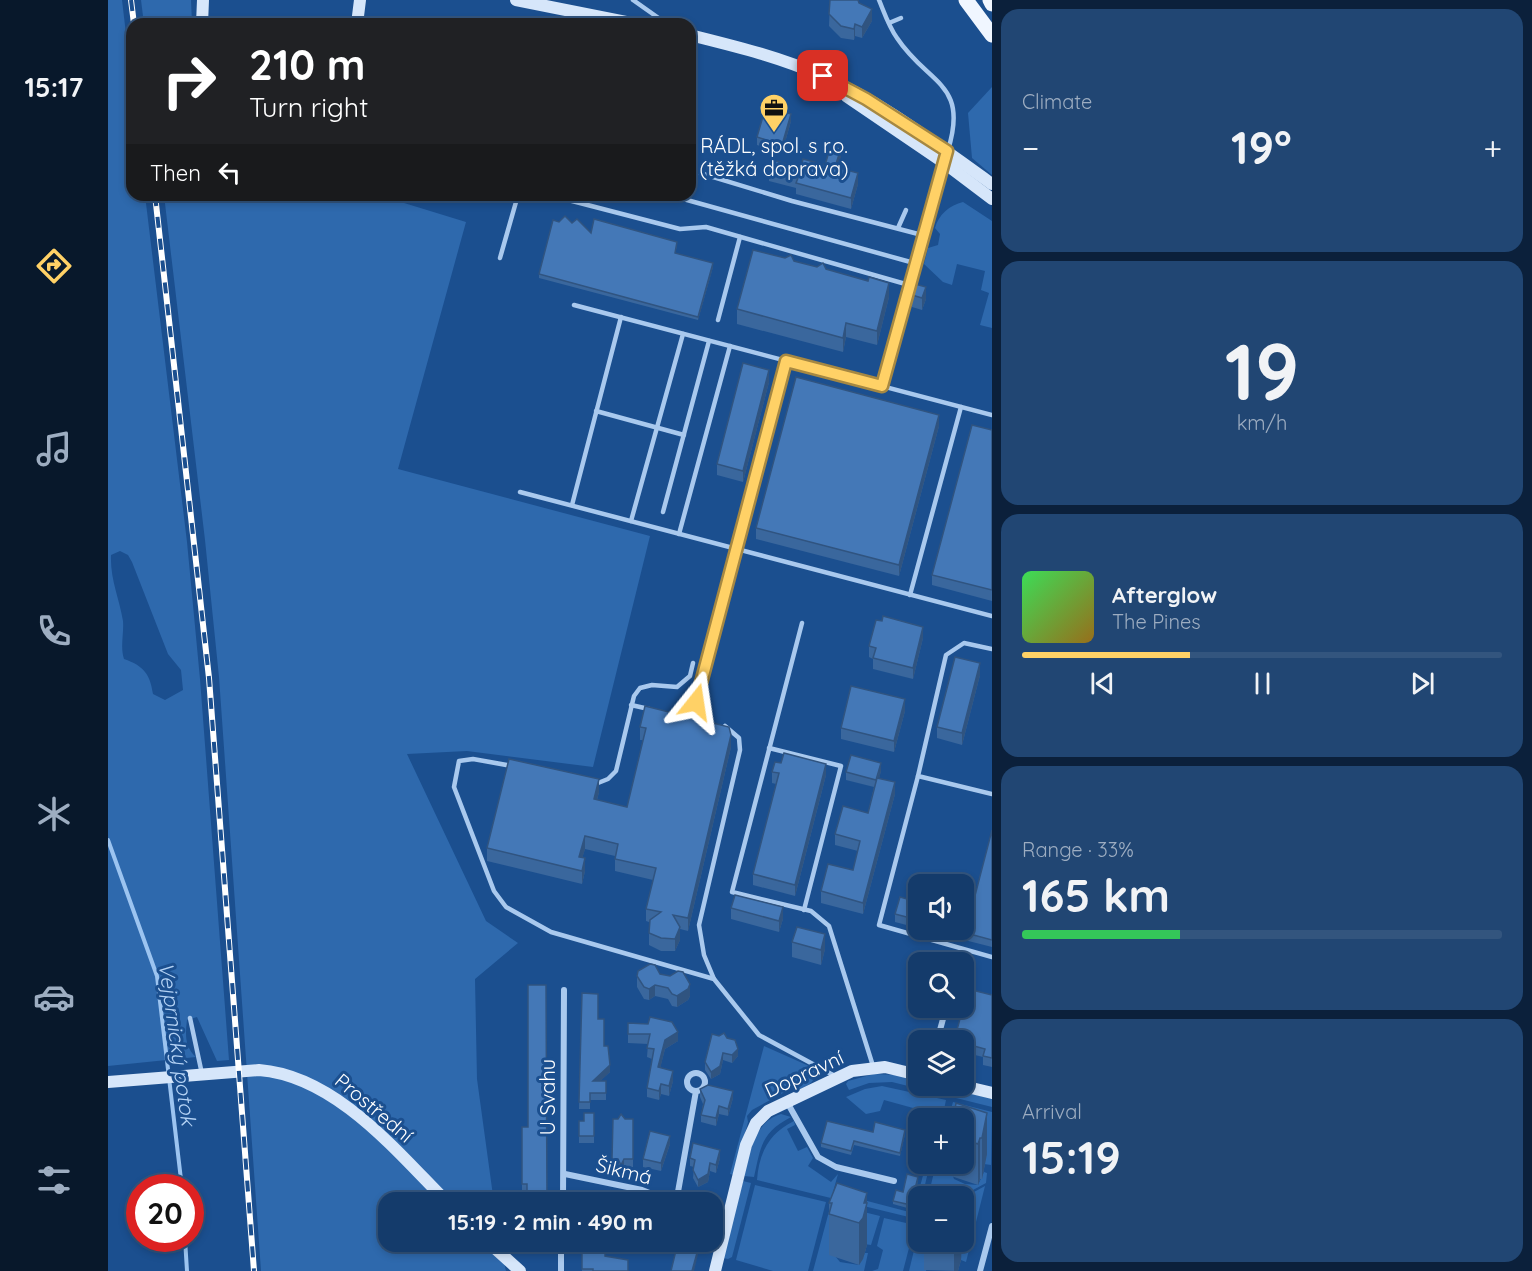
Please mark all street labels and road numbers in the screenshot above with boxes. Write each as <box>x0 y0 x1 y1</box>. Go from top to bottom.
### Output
street label: Dopravní <box>760 1044 848 1103</box>
street label: U Svahu <box>535 1059 560 1135</box>
street label: Prostřední <box>330 1068 419 1148</box>
street label: Šikmá <box>594 1152 655 1189</box>

